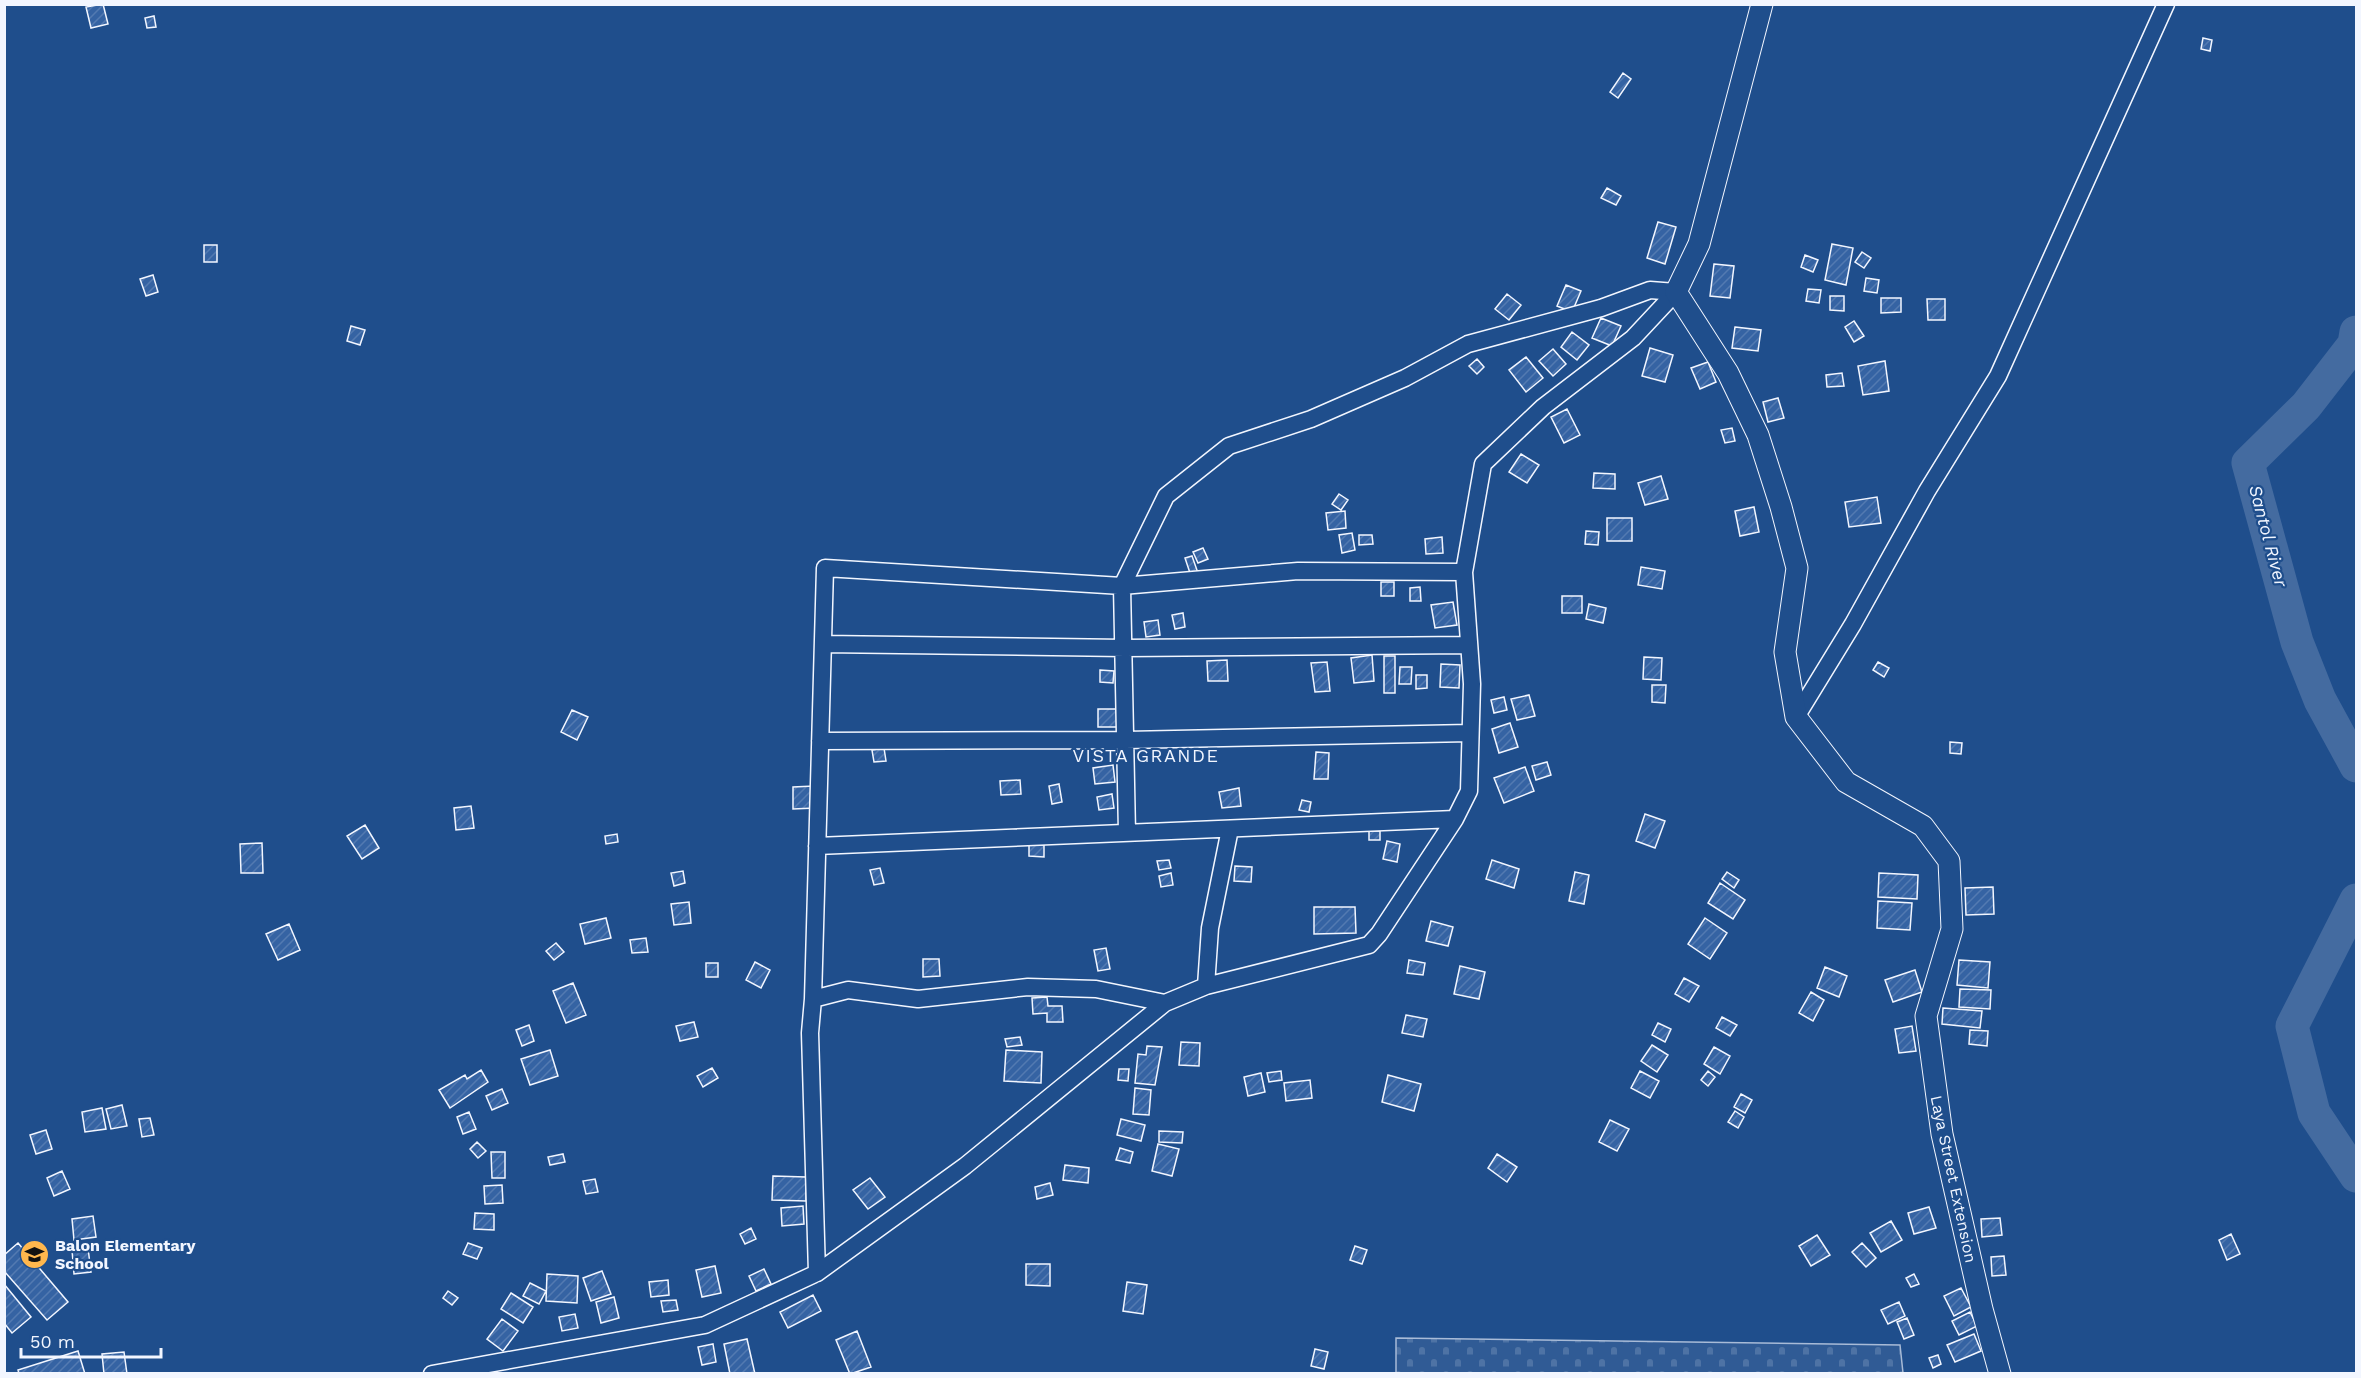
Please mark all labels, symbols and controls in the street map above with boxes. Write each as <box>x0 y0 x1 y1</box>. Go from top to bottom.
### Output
water label: Santol River <box>2245 483 2292 590</box>
district label: VISTA GRANDE <box>1072 745 1220 766</box>
street label: Laya Street Extension <box>1926 1094 1981 1265</box>
place label: Balon Elementary School <box>55 1236 197 1273</box>
school or university icon: Balon Elementary School <box>18 1238 50 1270</box>
scale bar <box>21 1321 160 1359</box>
text: 50 m <box>30 1331 75 1352</box>

